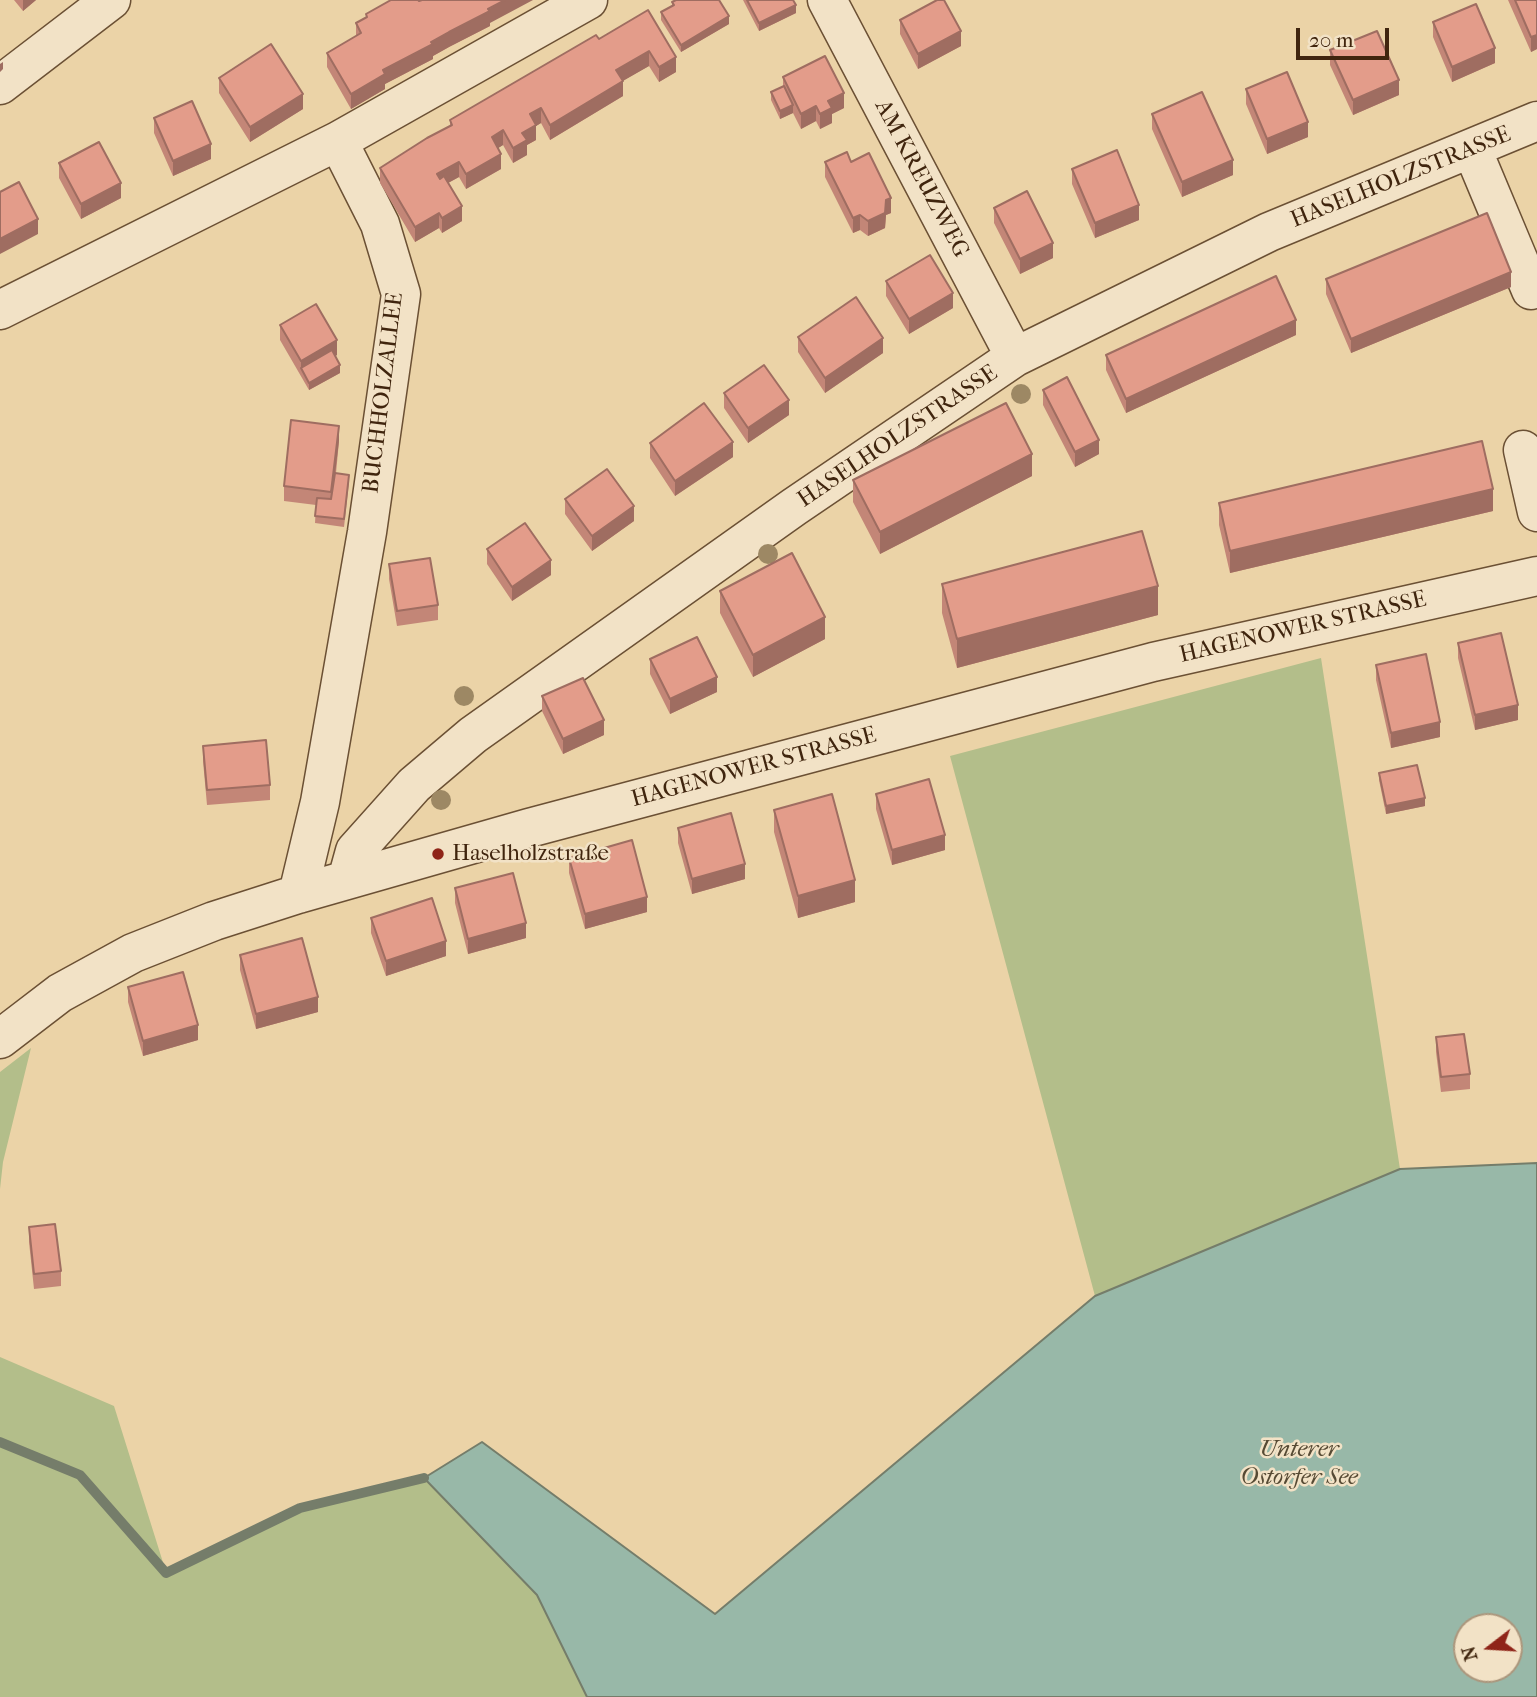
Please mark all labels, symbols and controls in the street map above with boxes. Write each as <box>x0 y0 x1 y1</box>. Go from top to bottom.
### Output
scale bar <box>1299 14 1392 58</box>
text: 20 m <box>1309 28 1353 52</box>
street label: AM KREUZWEG <box>868 95 974 263</box>
street label: HASELHOLZSTRASSE <box>1287 121 1515 235</box>
street label: BUCHHOLZALLEE <box>358 291 410 495</box>
street label: HASELHOLZSTRASSE <box>793 360 1003 514</box>
street label: HAGENOWER STRASSE <box>1177 586 1429 670</box>
street label: HAGENOWER STRASSE <box>628 722 880 814</box>
place label: Haselholzstraße <box>452 840 609 868</box>
marker: Haselholzstraße <box>430 846 446 862</box>
water label: Unterer Ostorfer See <box>1240 1436 1358 1492</box>
north arrow <box>1453 1613 1523 1683</box>
text: N <box>1457 1643 1482 1664</box>

